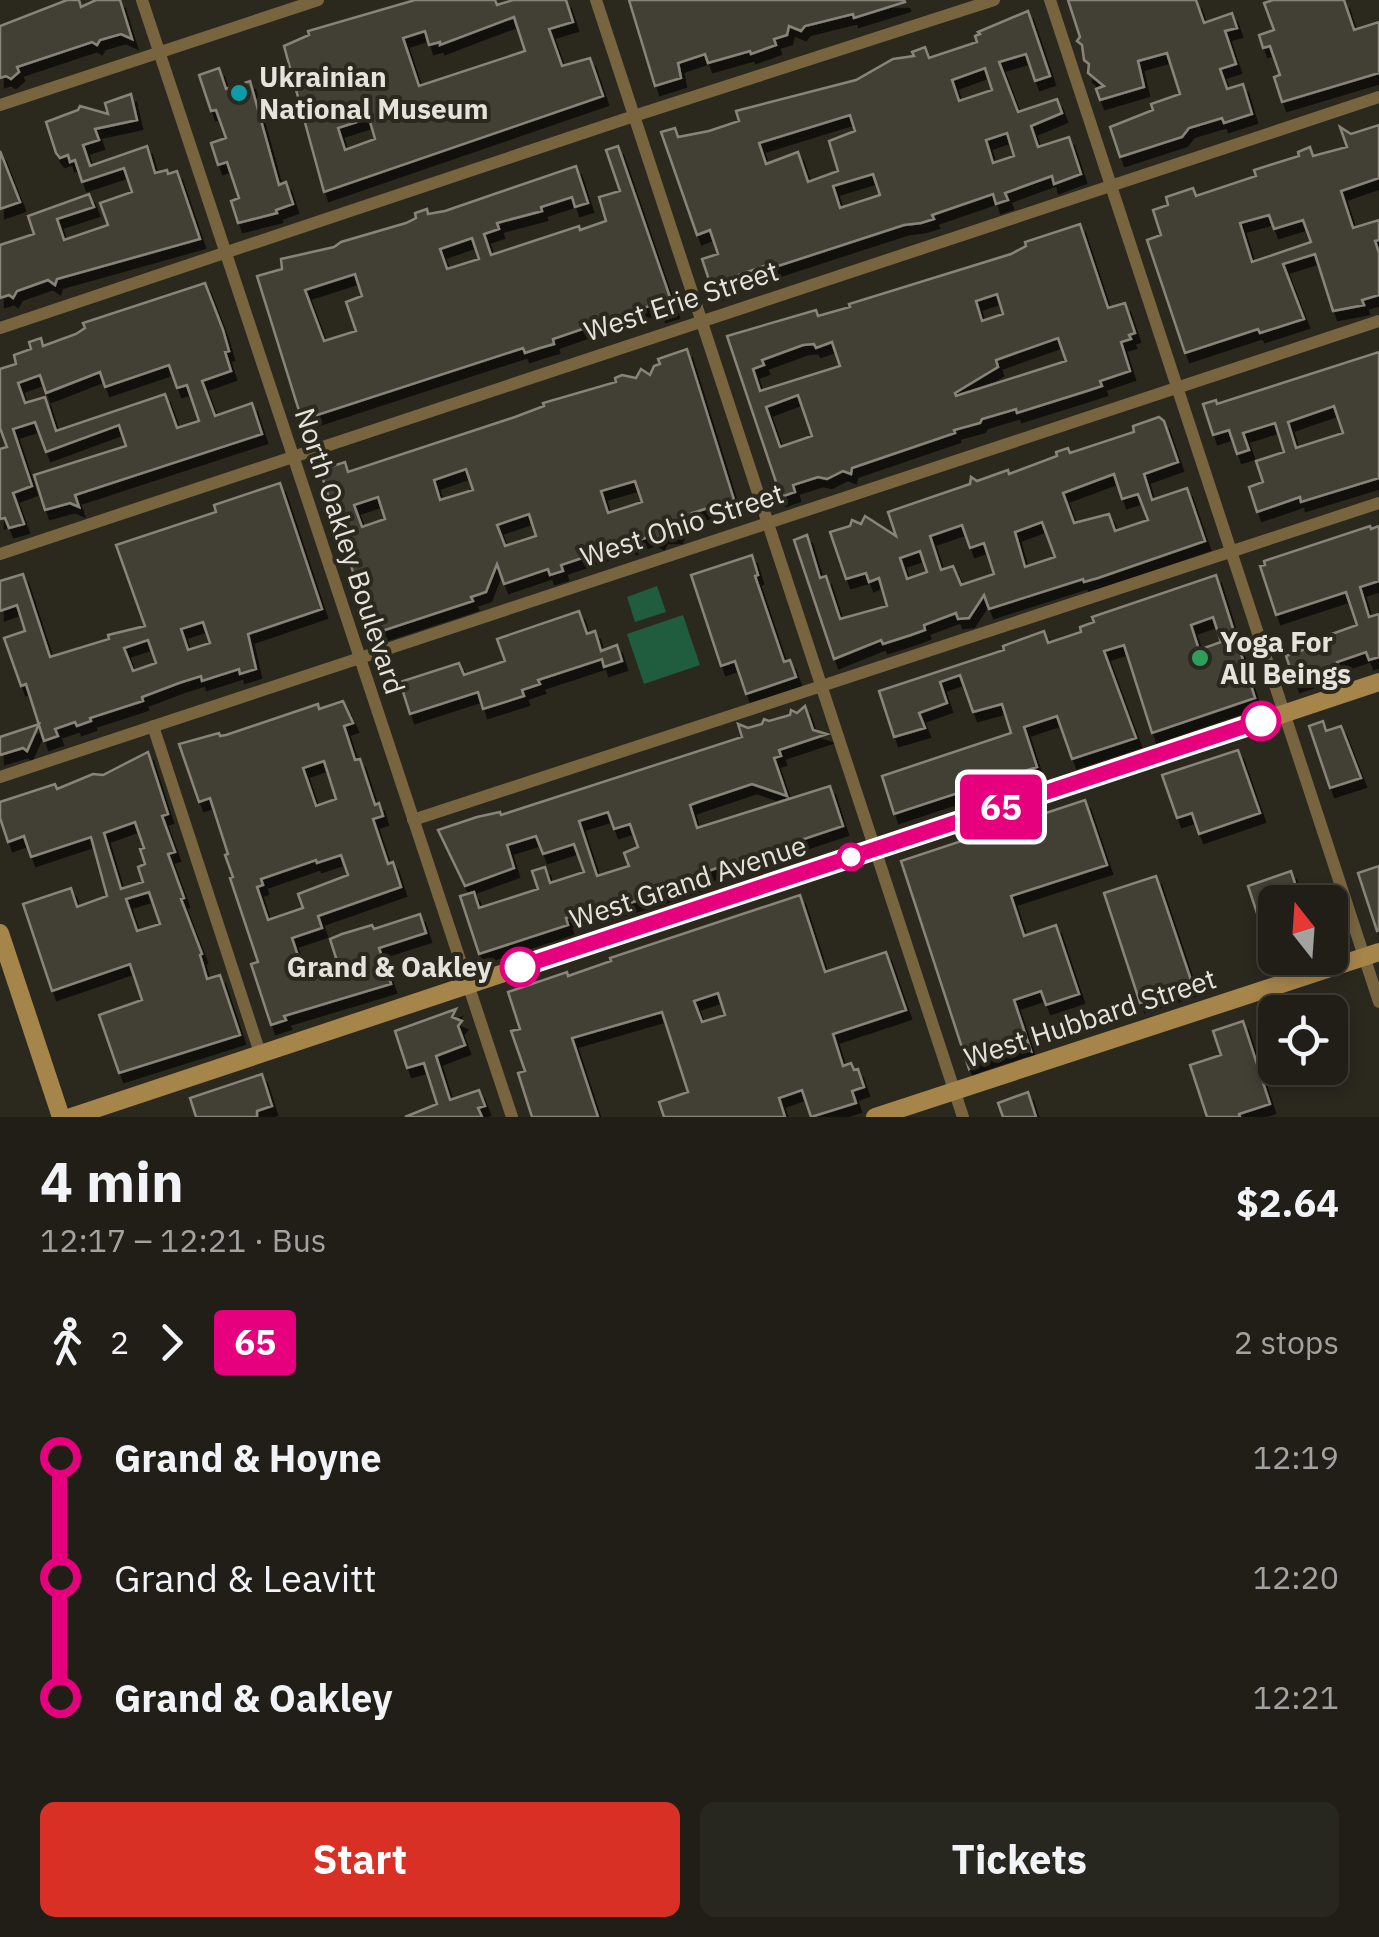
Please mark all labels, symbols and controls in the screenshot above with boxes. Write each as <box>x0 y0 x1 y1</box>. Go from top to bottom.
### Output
place label: Ukrainian National Museum <box>259 58 488 127</box>
marker: Ukrainian National Museum <box>228 82 250 104</box>
street label: West Erie Street <box>579 252 783 349</box>
street label: North Oakley Boulevard <box>287 403 414 699</box>
street label: West Ohio Street <box>576 474 788 575</box>
place label: Yoga For All Beings <box>1220 623 1351 692</box>
marker: Yoga For All Beings <box>1189 647 1211 669</box>
unlabelled marker <box>1242 702 1280 740</box>
line badge: 65 <box>956 774 1046 840</box>
text: 65 <box>980 784 1022 830</box>
street label: West Grand Avenue <box>565 826 811 937</box>
unlabelled marker <box>838 844 864 870</box>
north arrow <box>1258 885 1348 975</box>
map controls <box>1258 885 1348 1085</box>
place label: Grand & Oakley <box>287 948 492 985</box>
marker: Grand & Oakley <box>501 948 539 986</box>
street label: West Hubbard Street <box>959 959 1220 1076</box>
button: locate <box>1258 995 1348 1085</box>
text: 4 min <box>40 1146 184 1217</box>
text: $2.64 <box>1236 1178 1339 1227</box>
text: 12:17 – 12:21 · Bus <box>40 1219 326 1261</box>
icon: walk <box>40 1315 95 1370</box>
icon: forward <box>144 1315 199 1370</box>
text: 65 <box>234 1319 276 1365</box>
text: 2 <box>110 1321 129 1363</box>
text: 2 stops <box>1234 1321 1339 1363</box>
text: Grand & Hoyne <box>114 1433 382 1482</box>
text: 12:19 <box>1253 1436 1339 1478</box>
text: Grand & Leavitt <box>114 1553 376 1602</box>
text: 12:20 <box>1253 1556 1339 1598</box>
text: Grand & Oakley <box>114 1673 392 1722</box>
text: 12:21 <box>1253 1676 1339 1718</box>
button: Start <box>40 1802 680 1917</box>
button: Tickets <box>700 1802 1339 1917</box>

